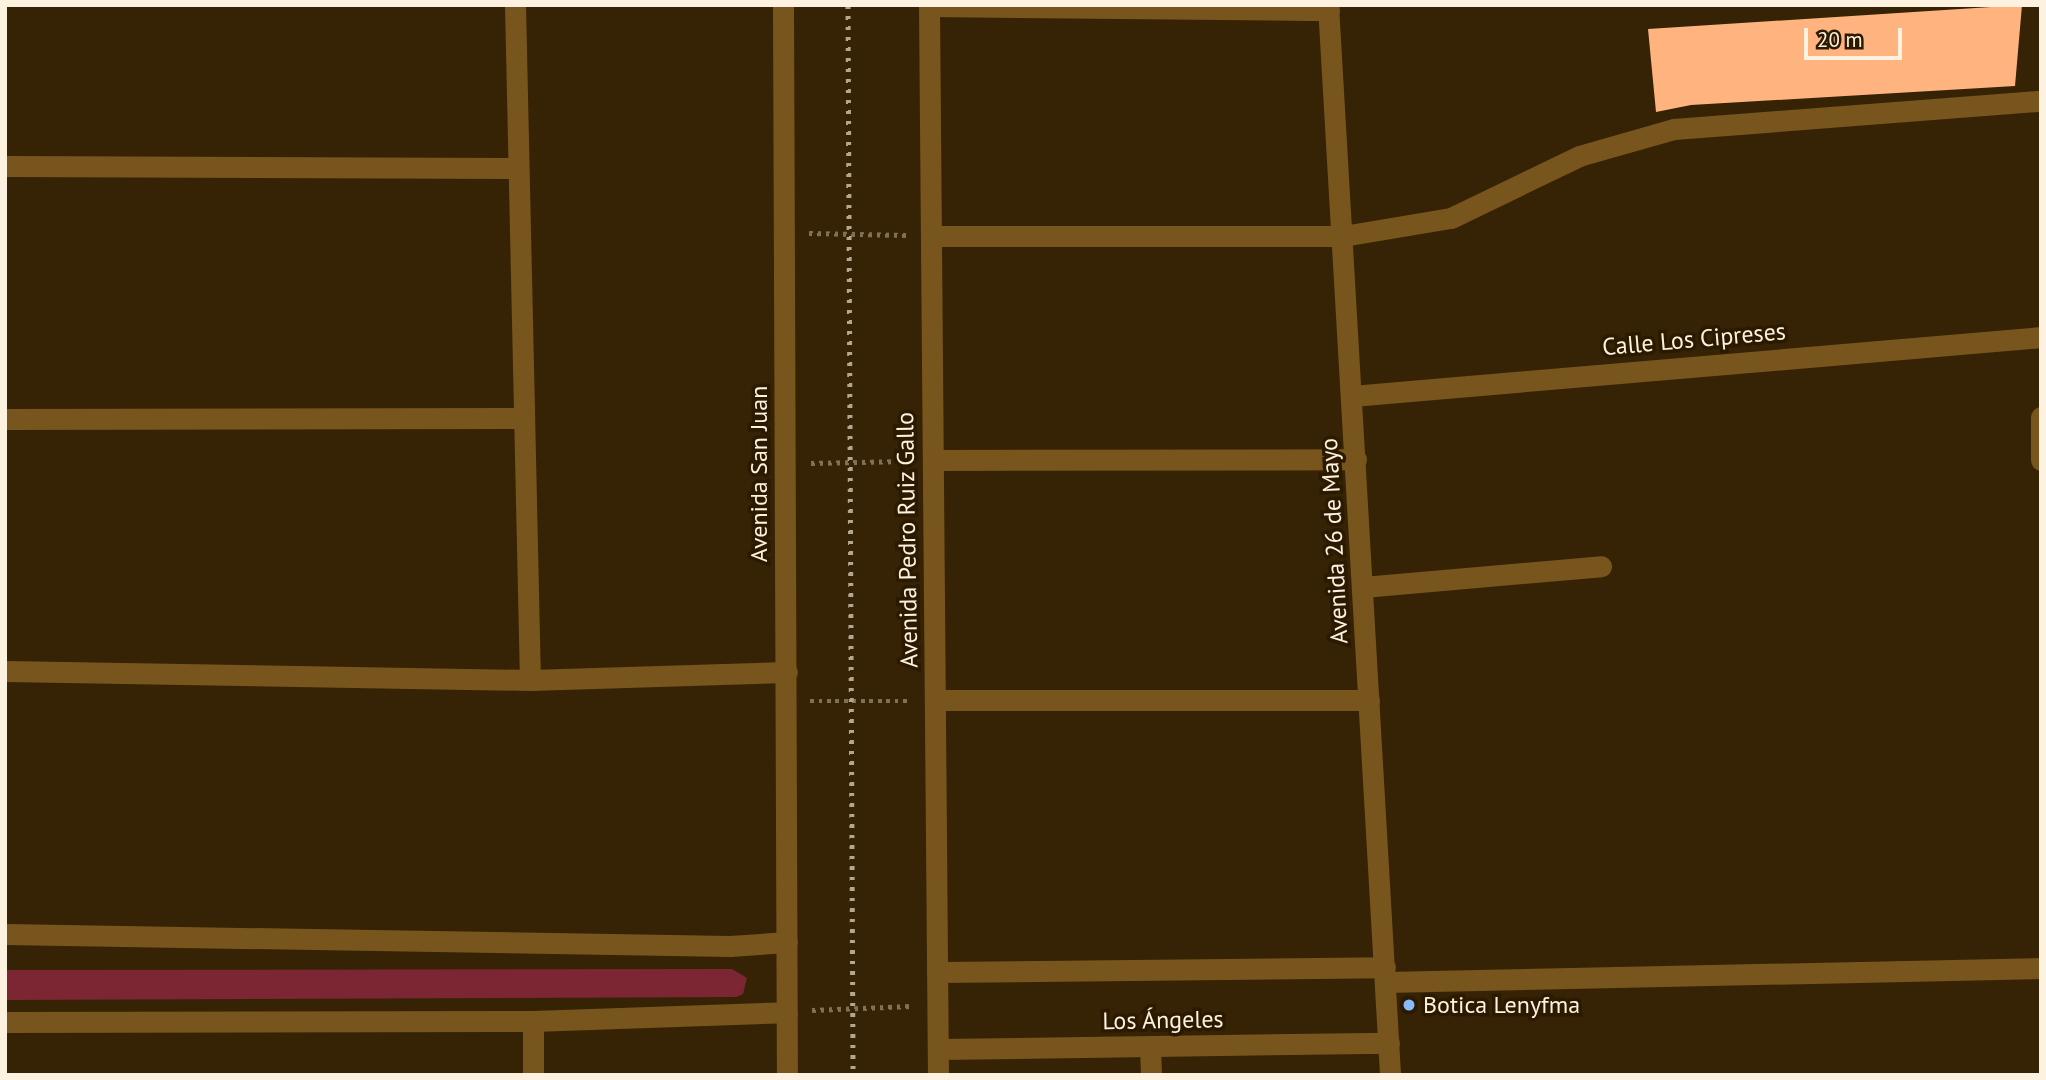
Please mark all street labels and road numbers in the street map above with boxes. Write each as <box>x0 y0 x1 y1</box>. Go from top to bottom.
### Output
street label: Calle Los Cipreses <box>1601 317 1787 361</box>
street label: Avenida San Juan <box>745 386 773 562</box>
street label: Avenida Pedro Ruiz Gallo <box>890 411 924 669</box>
street label: Avenida 26 de Mayo <box>1314 437 1354 645</box>
street label: Los Ángeles <box>1102 1005 1224 1035</box>

